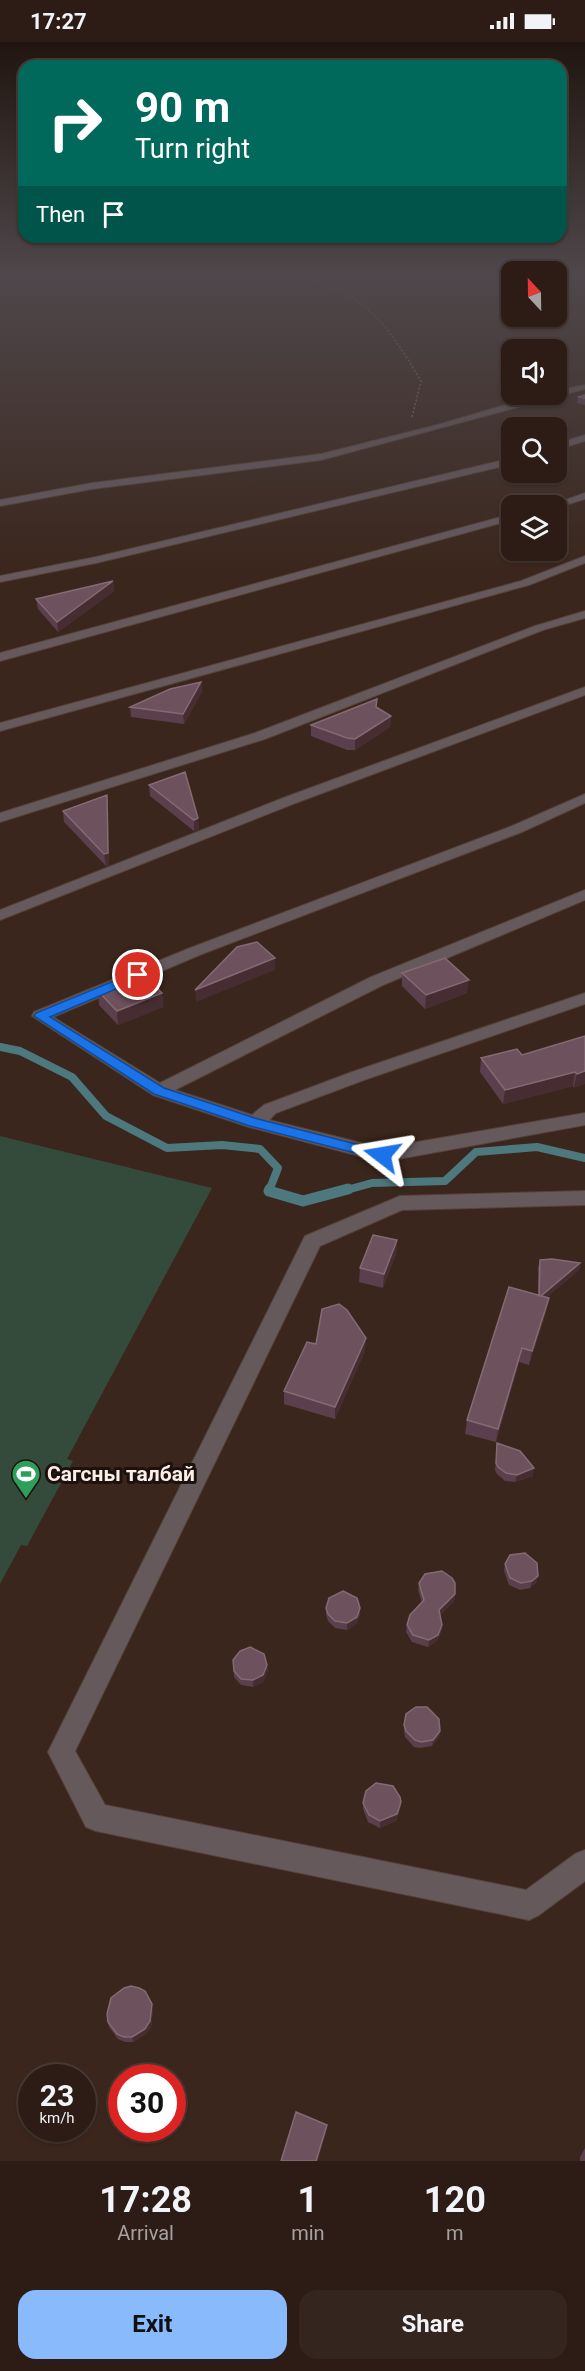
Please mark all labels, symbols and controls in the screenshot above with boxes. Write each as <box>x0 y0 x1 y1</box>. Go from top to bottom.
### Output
text: 17:27 <box>30 9 87 34</box>
text: 90 m <box>135 83 230 132</box>
icon: right <box>36 84 114 162</box>
text: Turn right <box>135 133 250 165</box>
icon: arrive <box>97 198 130 231</box>
text: Then <box>36 202 85 227</box>
north arrow <box>501 261 567 327</box>
map controls <box>501 261 567 561</box>
button: sound <box>501 339 567 405</box>
button: search <box>501 417 567 483</box>
button: layers <box>501 495 567 561</box>
pin <box>112 949 163 1000</box>
icon: arrive <box>121 958 154 991</box>
position arrow <box>350 1123 414 1187</box>
sports icon: Сагсны талбай <box>10 1458 42 1500</box>
place label: Сагсны талбай <box>47 1462 195 1486</box>
speed limit sign: 30 <box>108 2064 186 2142</box>
text: 23 <box>40 2078 74 2113</box>
text: km/h <box>39 2109 75 2127</box>
text: 17:28 <box>99 2179 192 2221</box>
text: 1 <box>298 2179 318 2221</box>
text: 120 <box>424 2179 486 2221</box>
text: Arrival <box>117 2221 174 2245</box>
text: min <box>291 2221 325 2245</box>
text: m <box>446 2221 464 2245</box>
button: Exit <box>18 2290 287 2359</box>
button: Share <box>299 2290 567 2359</box>

